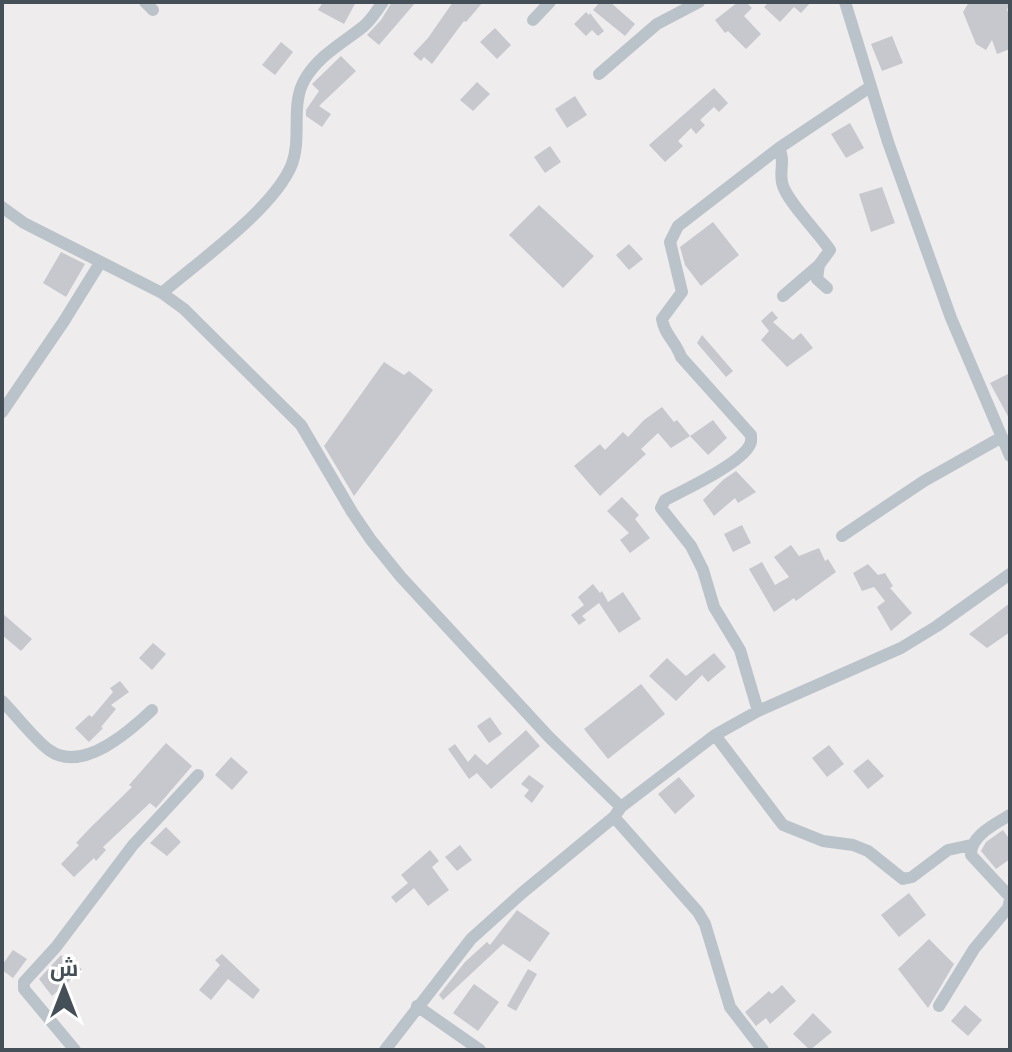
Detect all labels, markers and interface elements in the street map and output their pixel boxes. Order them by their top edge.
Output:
north arrow [24,948,104,1028]
text: ش [50,954,78,982]

